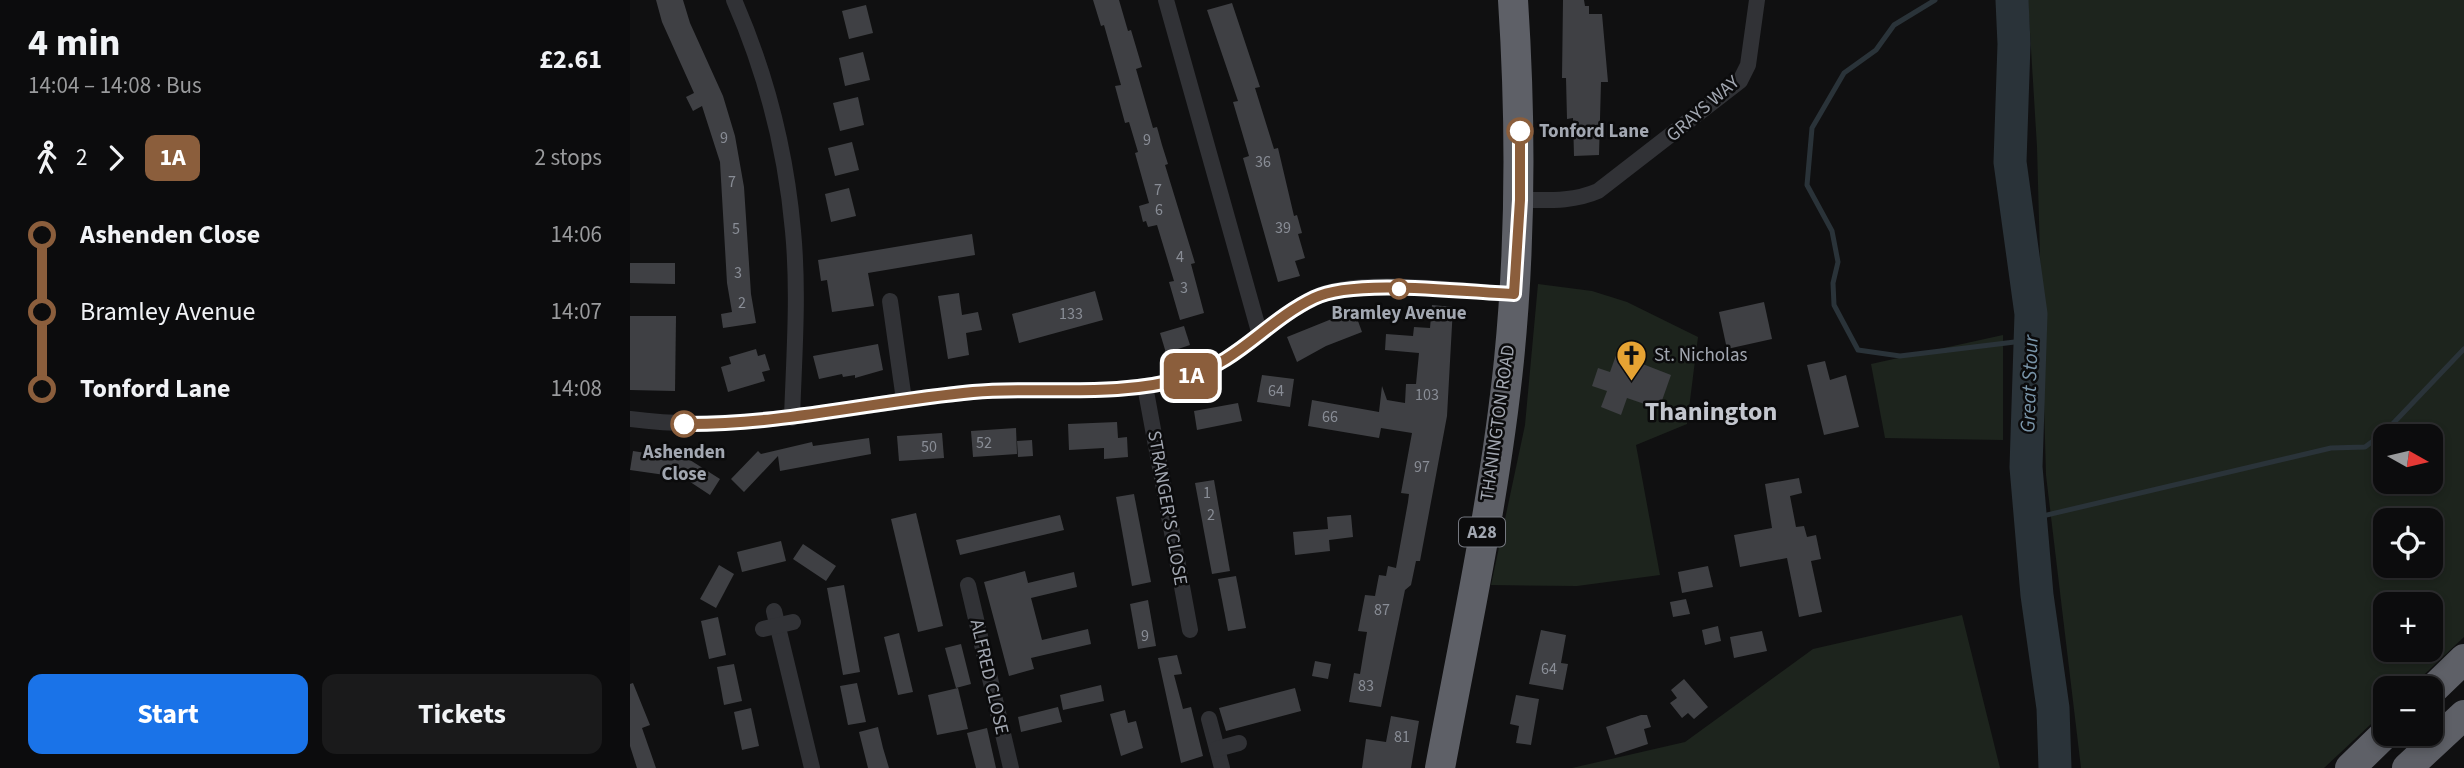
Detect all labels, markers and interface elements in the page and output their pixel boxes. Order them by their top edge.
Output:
text: 4 min [28,16,120,70]
text: £2.61 [539,41,602,78]
text: 14:04 – 14:08 · Bus [28,69,202,102]
street label: GRAYS WAY [1660,69,1746,148]
marker: Tonford Lane [1507,118,1533,144]
place label: Tonford Lane [1539,118,1649,145]
house number: 9 [720,127,728,149]
house number: 9 [1143,129,1151,151]
icon: walk [28,139,66,177]
icon: forward [97,139,135,177]
text: 1A [159,140,186,175]
text: 2 [76,141,87,174]
text: 2 stops [535,141,602,174]
house number: 36 [1255,151,1271,173]
house number: 7 [728,171,736,193]
house number: 7 [1154,179,1162,201]
house number: 6 [1155,199,1163,221]
text: Ashenden Close [80,216,260,253]
house number: 39 [1275,217,1291,239]
text: 14:06 [551,218,602,251]
house number: 5 [732,218,740,240]
house number: 4 [1176,246,1184,268]
house number: 3 [734,262,742,284]
house number: 3 [1180,277,1188,299]
marker: Bramley Avenue [1389,279,1409,299]
house number: 2 [738,292,746,314]
text: Bramley Avenue [80,293,256,330]
text: 14:07 [551,295,602,328]
place label: Bramley Avenue [1331,300,1467,327]
house number: 133 [1059,303,1083,325]
water label: Great Stour [2012,334,2046,433]
church icon: St. Nicholas [1614,338,1648,382]
place label: St. Nicholas [1654,342,1747,369]
street label: THANINGTON ROAD [1474,343,1522,503]
line badge: 1A [1160,353,1222,399]
text: 1A [1178,358,1204,393]
text: Tonford Lane [80,370,231,407]
text: 14:08 [551,372,602,405]
house number: 64 [1268,380,1284,402]
house number: 103 [1415,384,1439,406]
district label: Thanington [1645,393,1777,430]
house number: 66 [1322,406,1338,428]
marker: Ashenden Close [671,411,697,437]
north arrow [2373,424,2443,494]
map controls [2373,424,2443,746]
street label: STRANGER'S CLOSE [1140,428,1194,588]
house number: 52 [976,432,992,454]
house number: 50 [921,436,937,458]
place label: Ashenden Close [642,439,725,488]
house number: 97 [1414,456,1430,478]
house number: 1 [1203,482,1211,504]
house number: 2 [1207,504,1215,526]
button: locate [2373,508,2443,578]
road number: A28 [1459,518,1505,546]
button: + [2373,592,2443,662]
house number: 87 [1374,599,1390,621]
street label: ALFRED CLOSE [963,617,1015,737]
house number: 9 [1141,625,1149,647]
house number: 64 [1541,658,1557,680]
button: Start [28,674,308,754]
button: Tickets [322,674,602,754]
house number: 83 [1358,675,1374,697]
button: − [2373,676,2443,746]
house number: 81 [1394,726,1410,748]

